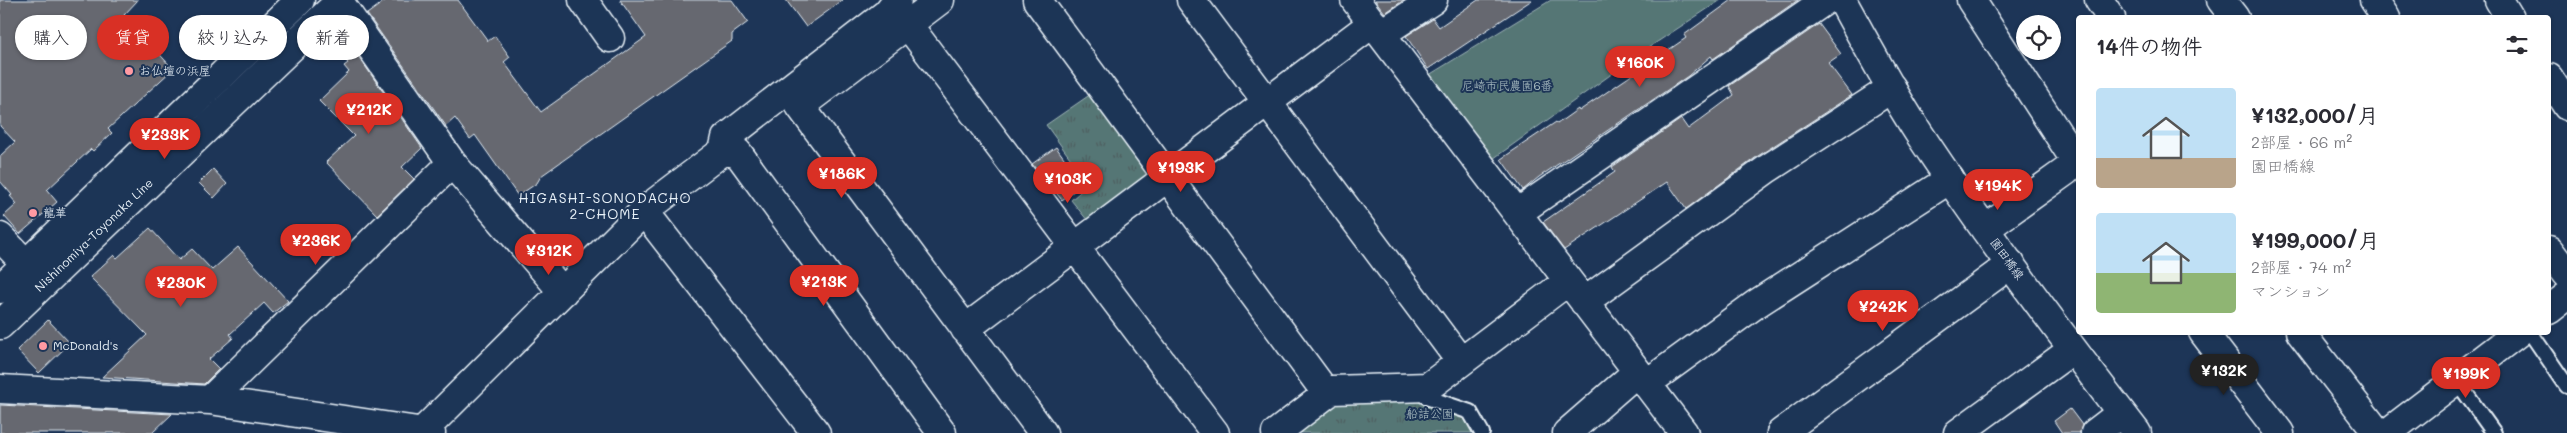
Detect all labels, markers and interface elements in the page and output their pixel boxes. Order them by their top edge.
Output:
chip: 購入 [15,15,87,60]
chip: 賃貸 [97,15,169,60]
chip: 絞り込み [179,15,287,60]
chip: 新着 [297,15,369,60]
map controls [2016,15,2061,60]
button: locate [2016,15,2061,60]
icon: filters [2503,31,2531,59]
text: 14件の物件 [2096,32,2203,59]
pin: ¥160K [1605,46,1675,88]
text: ¥160K [1616,51,1664,72]
place label: お仏壇の浜屋 [139,62,211,78]
marker: お仏壇の浜屋 [123,65,135,77]
park label: 尼崎市民農園6番 [1461,77,1553,93]
pin: ¥212K [334,92,404,135]
text: ¥212K [346,98,392,119]
text: ¥132,000/月 [2251,101,2379,128]
icon: home [2136,108,2196,168]
pin: ¥233K [130,118,200,160]
text: ¥233K [140,123,190,144]
text: 2部屋 · 66 m² [2251,131,2352,152]
pin: ¥193K [1146,150,1216,193]
text: 園田橋線 [2251,155,2315,176]
pin: ¥186K [807,156,877,199]
text: ¥193K [1157,156,1205,177]
text: ¥186K [818,162,866,183]
pin: ¥103K [1033,162,1103,204]
text: ¥103K [1044,167,1092,188]
pin: ¥194K [1963,168,2033,211]
street label: Nishinomiya-Toyonaka Line [31,174,156,295]
text: ¥194K [1974,174,2022,195]
district label: HIGASHI-SONODACHO 2-CHOME [518,188,692,223]
place label: 龍華 [43,204,67,220]
marker: 龍華 [27,207,39,219]
pin: ¥236K [281,224,351,266]
text: ¥199,000/月 [2251,226,2380,253]
text: ¥236K [291,229,341,250]
icon: home [2136,233,2196,293]
pin: ¥312K [514,234,584,276]
street label: 園田橋線 [1987,234,2028,283]
text: ¥312K [526,239,572,260]
text: 2部屋 · 74 m² [2251,256,2351,277]
pin: ¥213K [789,264,859,307]
pin: ¥230K [146,266,216,308]
text: ¥213K [801,270,847,291]
text: ¥230K [156,271,206,292]
text: マンション [2251,280,2330,301]
pin: ¥242K [1848,290,1918,332]
text: ¥242K [1858,295,1908,316]
place label: McDonald's [53,337,118,353]
marker: McDonald's [37,340,49,352]
pin: ¥132K [2189,354,2259,396]
pin: ¥199K [2431,356,2501,399]
text: ¥132K [2201,359,2247,380]
text: ¥199K [2442,362,2490,383]
park label: 船詰公園 [1406,405,1454,421]

